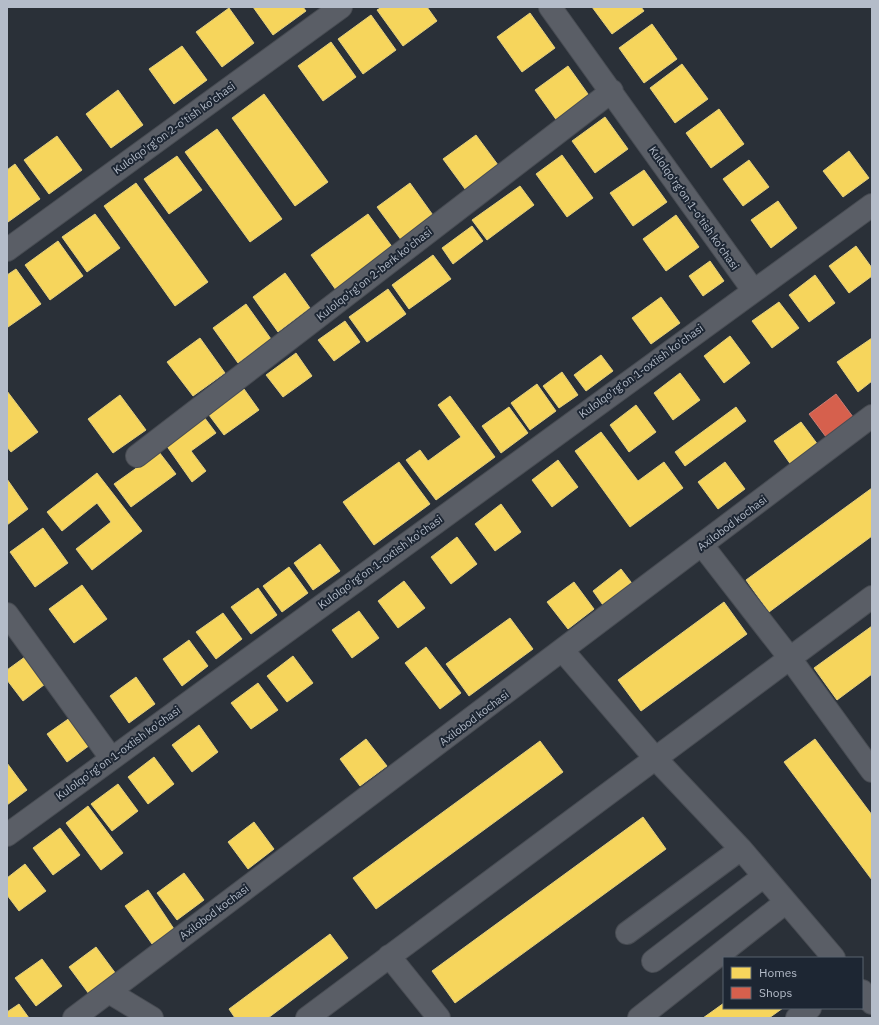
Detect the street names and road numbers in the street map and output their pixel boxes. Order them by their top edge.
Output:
street label: Kulolqo'rg'on 2-o'tish ko'chasi [110,79,238,177]
street label: Kulolqo'rg'on 1-o'tish ko'chasi [646,144,742,272]
street label: Kulolqo'rg'on 2-berk ko'chasi [313,224,435,324]
street label: Kulolqo'rg'on 1-oxtish ko'chasi [576,321,706,421]
street label: Axilobod kochasi [694,492,770,554]
street label: Kulolqo'rg'on 1-oxtish ko'chasi [315,512,445,612]
street label: Axilobod kochasi [436,687,512,749]
street label: Kulolqo'rg'on 1-oxtish ko'chasi [53,703,183,803]
street label: Axilobod kochasi [176,881,252,943]

